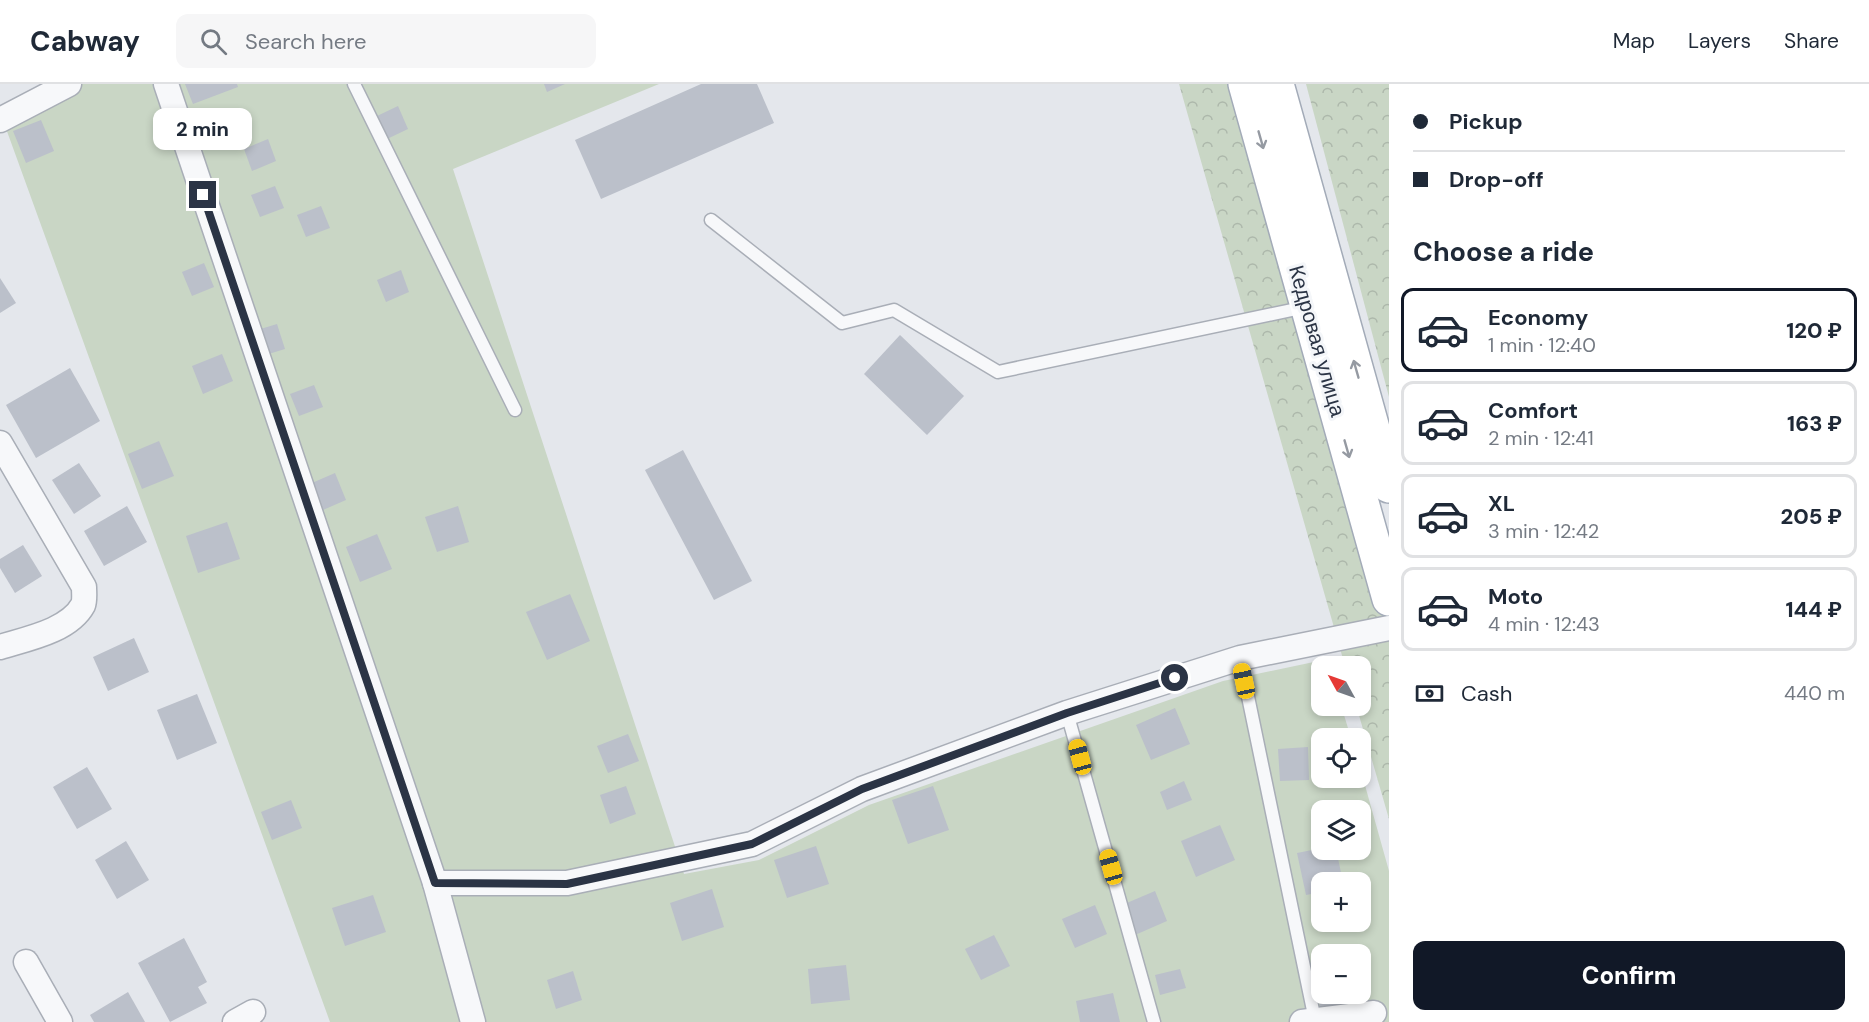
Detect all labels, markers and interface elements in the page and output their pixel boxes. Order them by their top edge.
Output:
search box [176,14,596,68]
text: Cabway [30,23,140,60]
icon: search [197,25,230,58]
text: Search here [245,27,366,56]
text: Map [1613,27,1655,55]
text: Layers [1688,27,1751,55]
text: Share [1784,27,1839,55]
text: Pickup [1449,107,1523,136]
callout: 2 min [154,108,252,150]
text: 2 min [176,116,229,142]
one-way arrow [1256,130,1267,149]
text: Drop-off [1449,165,1544,194]
route end [189,181,216,208]
text: Choose a ride [1413,234,1594,269]
street label: Кедровая улица [1282,262,1352,420]
icon: car [1416,303,1470,357]
text: Economy [1488,303,1588,332]
text: 120 ₽ [1786,316,1842,345]
text: 1 min · 12:40 [1488,332,1596,358]
one-way arrow [1350,360,1361,379]
icon: car [1416,396,1470,450]
text: Comfort [1488,396,1578,425]
text: 163 ₽ [1787,409,1842,438]
text: 2 min · 12:41 [1488,425,1594,451]
one-way arrow [1342,440,1353,459]
icon: car [1416,489,1470,543]
text: XL [1488,489,1515,518]
text: 205 ₽ [1781,502,1842,531]
text: 3 min · 12:42 [1488,518,1599,544]
icon: car [1416,582,1470,636]
text: Moto [1488,582,1543,611]
text: 144 ₽ [1786,595,1842,624]
text: 4 min · 12:43 [1488,611,1600,637]
north arrow [1311,656,1371,716]
map controls [1311,656,1371,1004]
car [1231,662,1257,700]
route start [1161,664,1188,691]
icon: cash [1413,677,1446,710]
text: Cash [1461,679,1512,708]
text: 440 m [1784,680,1845,706]
button: locate [1311,728,1371,788]
car [1067,737,1093,777]
button: layers [1311,800,1371,860]
car [1097,847,1125,887]
button: + [1311,872,1371,932]
button: Confirm [1413,941,1845,1010]
button: − [1311,944,1371,1004]

